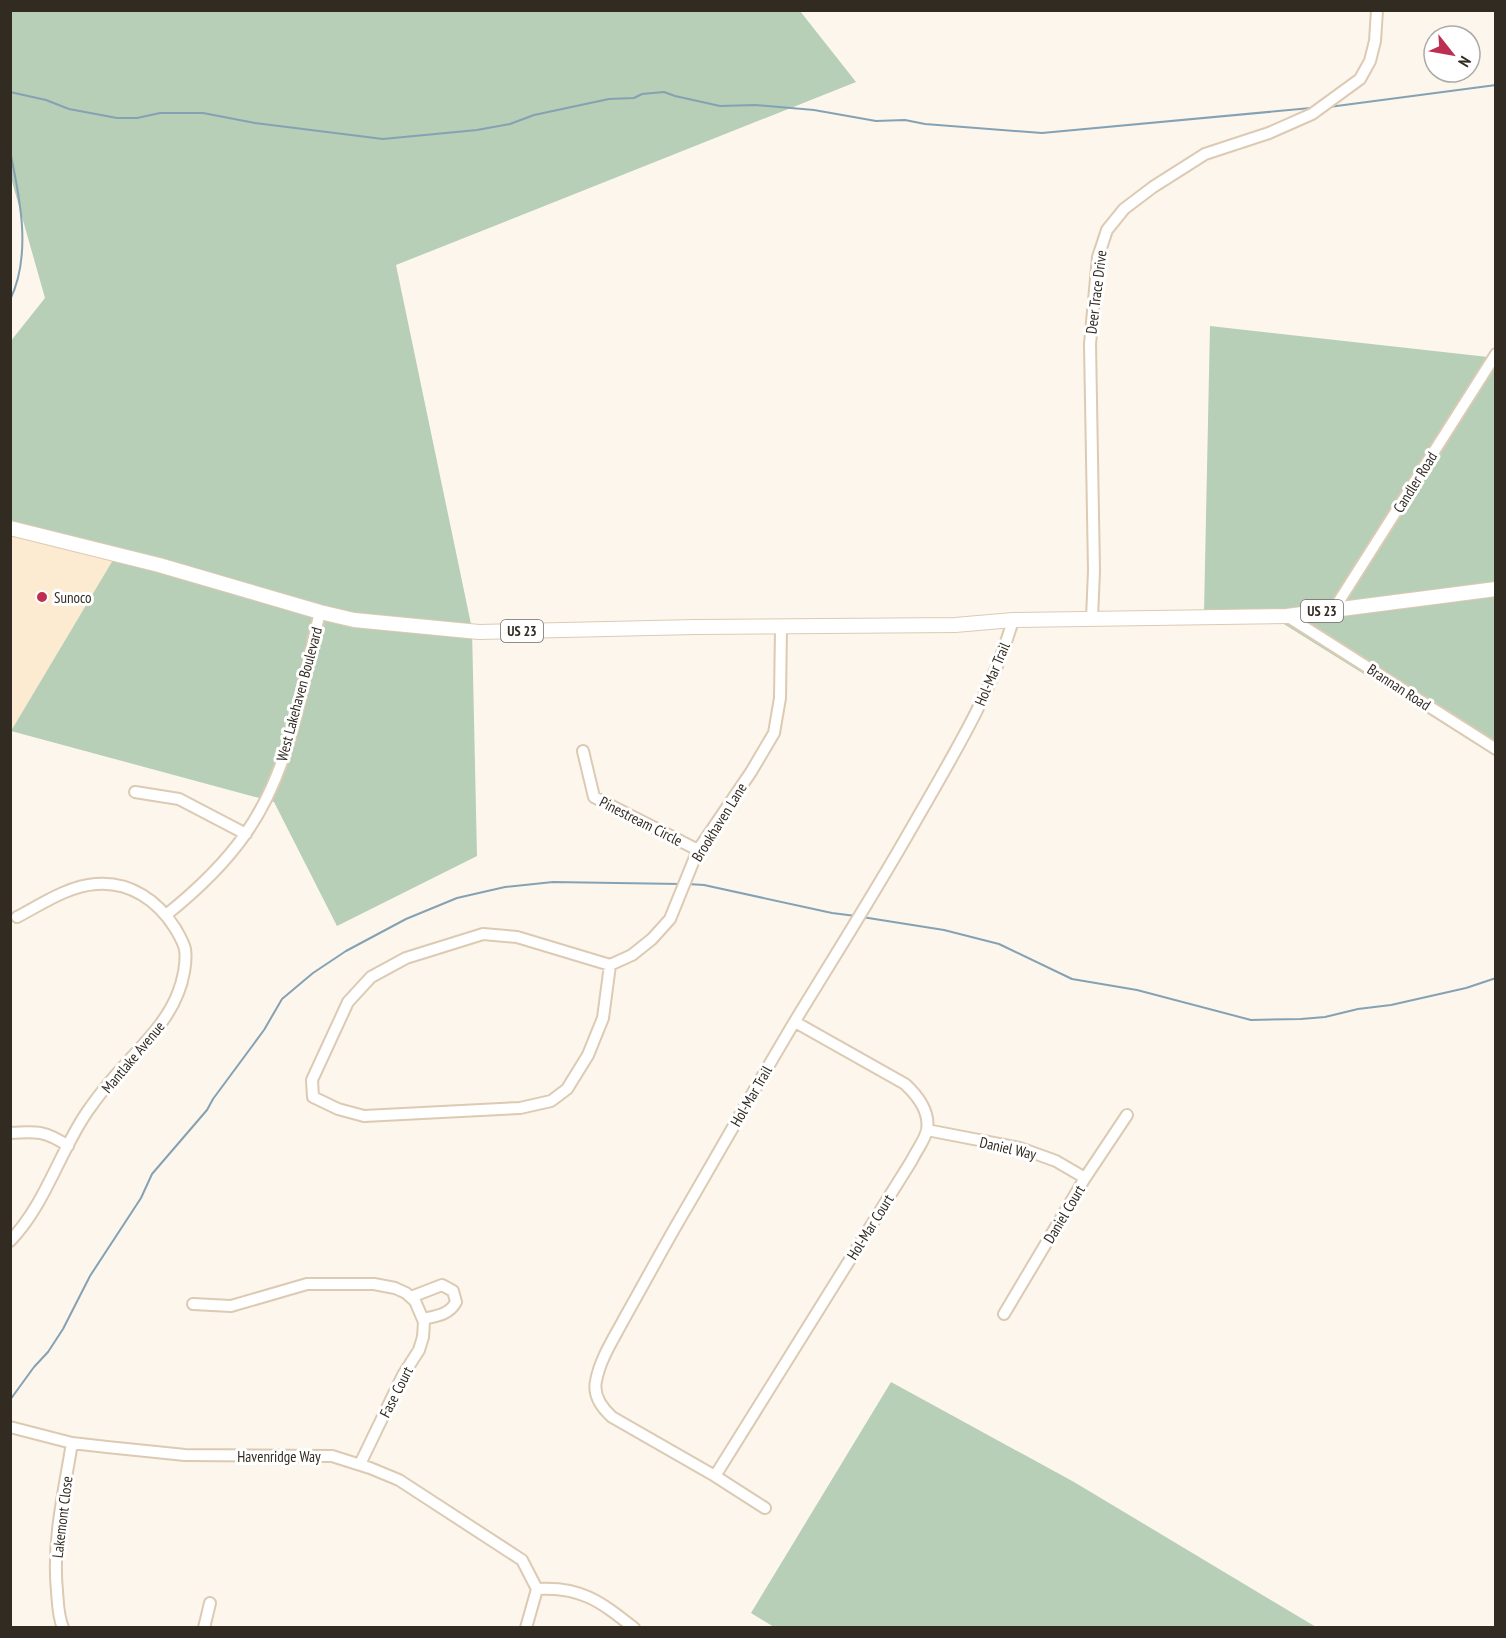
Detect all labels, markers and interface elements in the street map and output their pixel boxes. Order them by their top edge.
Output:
north arrow [1422,24,1482,84]
text: N [1454,53,1476,71]
street label: Deer Trace Drive [1081,249,1111,335]
street label: Candler Road [1389,448,1441,516]
place label: Sunoco [54,588,92,607]
marker: Sunoco [35,590,49,604]
road number: US 23 [1301,600,1343,622]
road number: US 23 [501,620,543,642]
street label: West Lakehaven Boulevard [272,625,326,763]
street label: Hol-Mar Trail [970,639,1014,709]
street label: Brannan Road [1364,660,1434,714]
street label: Brookhaven Lane [687,779,751,865]
street label: Pinestream Circle [596,792,686,850]
street label: Mantlake Avenue [97,1017,169,1097]
street label: Hol-Mar Trail [726,1062,776,1130]
street label: Daniel Way [978,1132,1039,1164]
street label: Daniel Court [1039,1181,1089,1247]
street label: Hol-Mar Court [843,1191,897,1263]
street label: Fase Court [375,1363,417,1421]
street label: Havenridge Way [237,1447,321,1466]
street label: Lakemont Close [48,1475,76,1559]

